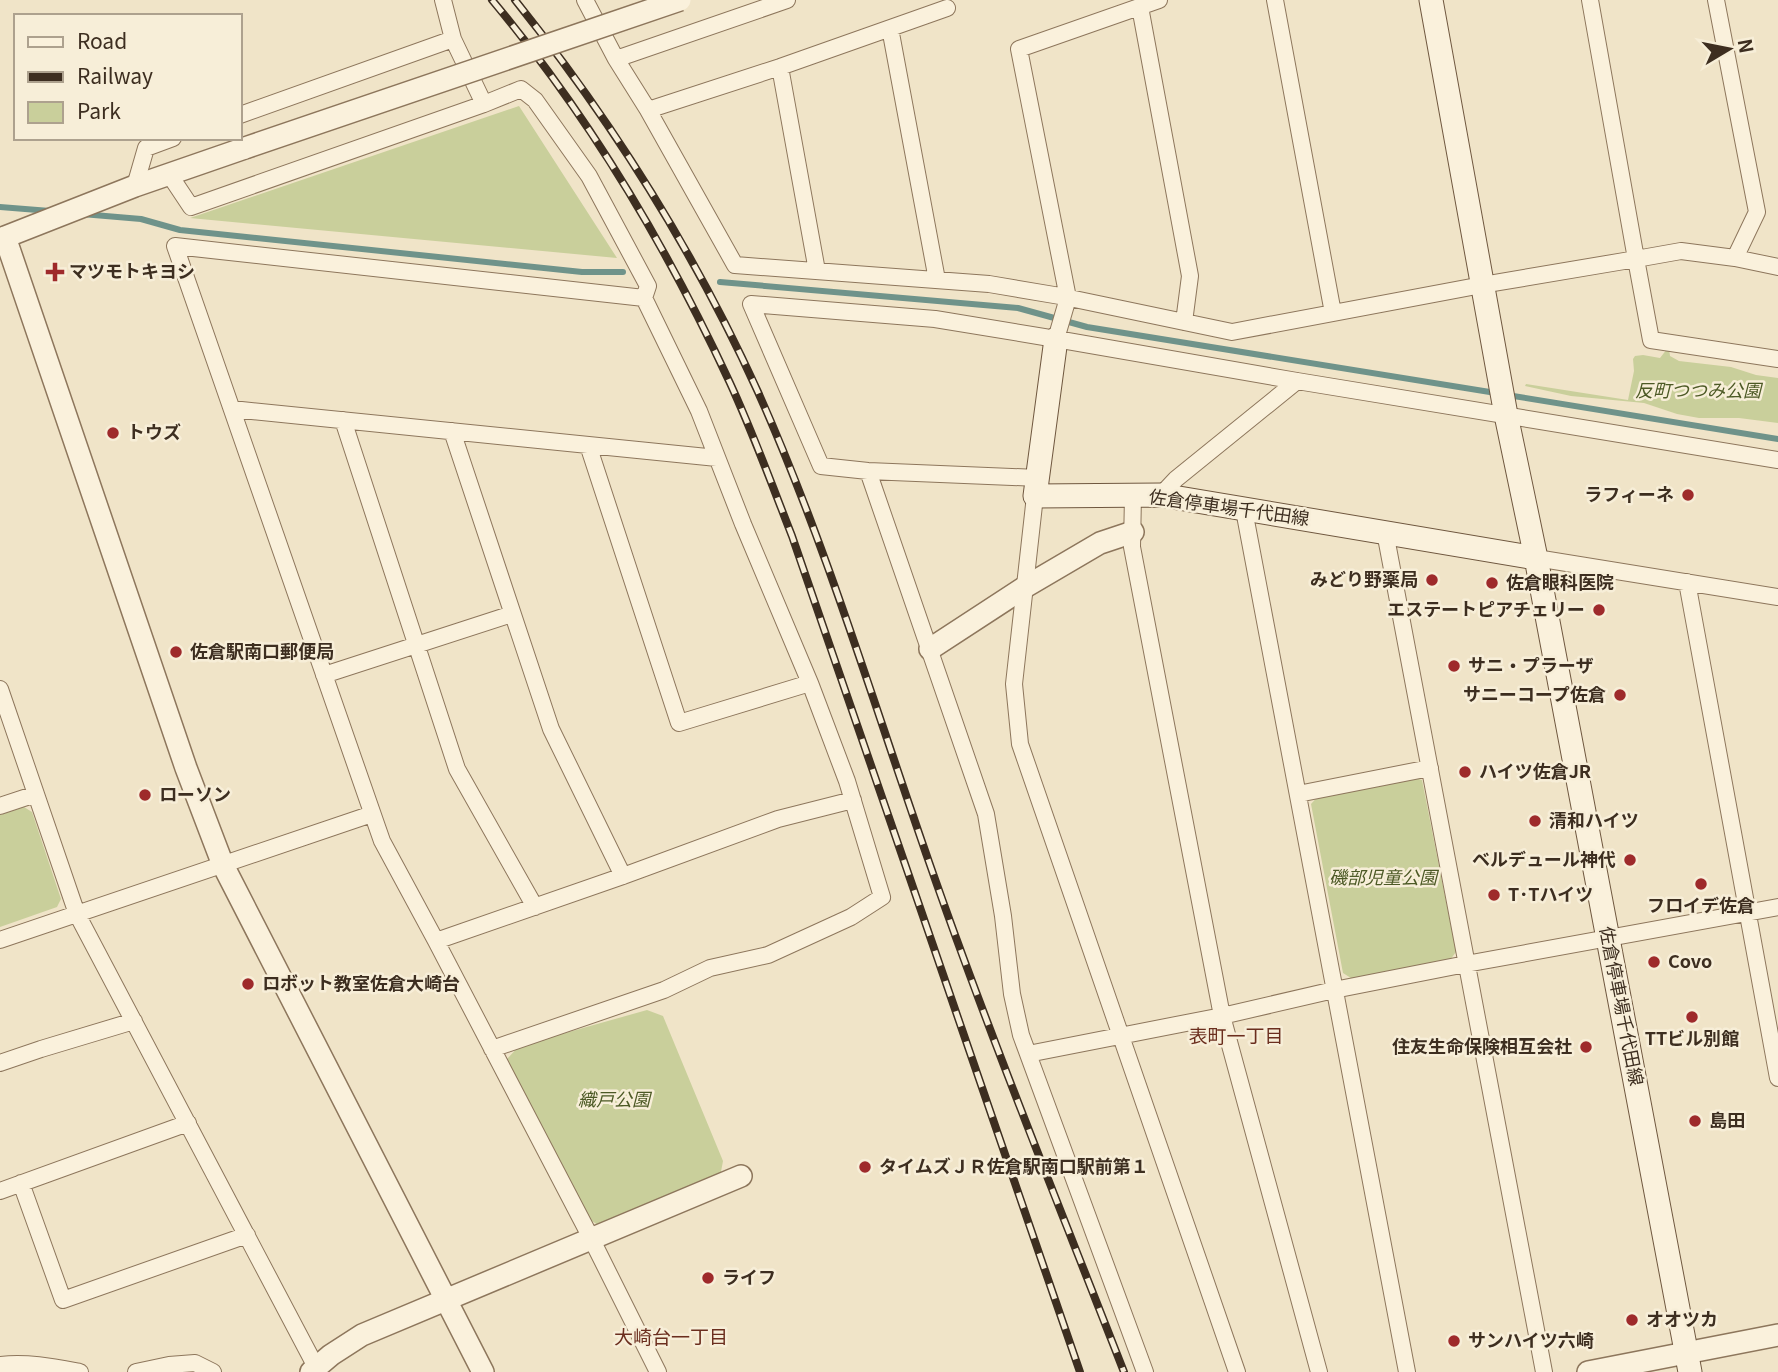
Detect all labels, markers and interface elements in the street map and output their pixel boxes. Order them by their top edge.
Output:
legend [14,14,242,140]
north arrow [1694,14,1764,84]
text: Road [77,25,127,55]
text: N [1733,36,1762,55]
text: Railway [77,60,153,90]
text: Park [77,95,121,125]
place label: マツモトキヨシ [69,257,195,283]
marker: マツモトキヨシ [47,264,63,280]
park label: 反町つつみ公園 [1635,376,1764,402]
place label: トウズ [127,418,181,444]
marker: トウズ [105,425,121,441]
place label: ラフィーネ [1584,480,1674,506]
street label: 佐倉停車場千代田線 [1147,482,1311,530]
marker: ラフィーネ [1680,487,1696,503]
place label: みどり野薬局 [1310,565,1418,591]
place label: 佐倉眼科医院 [1506,568,1614,594]
marker: みどり野薬局 [1424,572,1440,588]
marker: 佐倉眼科医院 [1484,575,1500,591]
place label: エステートピアチェリー [1387,595,1585,621]
marker: エステートピアチェリー [1591,602,1607,618]
place label: 佐倉駅南口郵便局 [190,637,334,663]
marker: 佐倉駅南口郵便局 [168,644,184,660]
place label: サニ・プラーザ [1468,651,1594,677]
marker: サニ・プラーザ [1446,658,1462,674]
place label: サニーコープ佐倉 [1463,680,1606,706]
marker: サニーコープ佐倉 [1612,687,1628,703]
place label: ハイツ佐倉JR [1479,757,1591,783]
marker: ハイツ佐倉JR [1457,764,1473,780]
place label: ローソン [159,780,231,806]
marker: ローソン [137,787,153,803]
place label: 清和ハイツ [1549,806,1639,832]
marker: 清和ハイツ [1527,813,1543,829]
place label: ベルデュール神代 [1472,845,1616,871]
marker: ベルデュール神代 [1622,852,1638,868]
park label: 磯部児童公園 [1329,863,1440,889]
marker: フロイデ佐倉 [1693,876,1709,892]
place label: T･Tハイツ [1508,880,1593,906]
marker: T･Tハイツ [1486,887,1502,903]
place label: フロイデ佐倉 [1647,891,1755,917]
street label: 佐倉停車場千代田線 [1595,924,1651,1088]
place label: Covo [1668,947,1712,973]
marker: Covo [1646,954,1662,970]
place label: ロボット教室佐倉大崎台 [262,969,460,995]
marker: ロボット教室佐倉大崎台 [240,976,256,992]
marker: TTビル別館 [1684,1009,1700,1025]
district label: 表町一丁目 [1188,1021,1284,1048]
place label: TTビル別館 [1645,1024,1739,1050]
place label: 住友生命保険相互会社 [1392,1032,1572,1058]
marker: 住友生命保険相互会社 [1578,1039,1594,1055]
park label: 織戸公園 [578,1085,653,1111]
place label: 島田 [1709,1106,1745,1132]
marker: 島田 [1687,1113,1703,1129]
place label: タイムズＪＲ佐倉駅南口駅前第１ [879,1152,1149,1178]
marker: タイムズＪＲ佐倉駅南口駅前第１ [857,1159,873,1175]
place label: ライフ [722,1263,776,1289]
marker: ライフ [700,1270,716,1286]
place label: オオツカ [1646,1305,1718,1331]
marker: オオツカ [1624,1312,1640,1328]
district label: 大崎台一丁目 [614,1322,728,1349]
place label: サンハイツ六崎 [1468,1326,1594,1352]
marker: サンハイツ六崎 [1446,1333,1462,1349]

